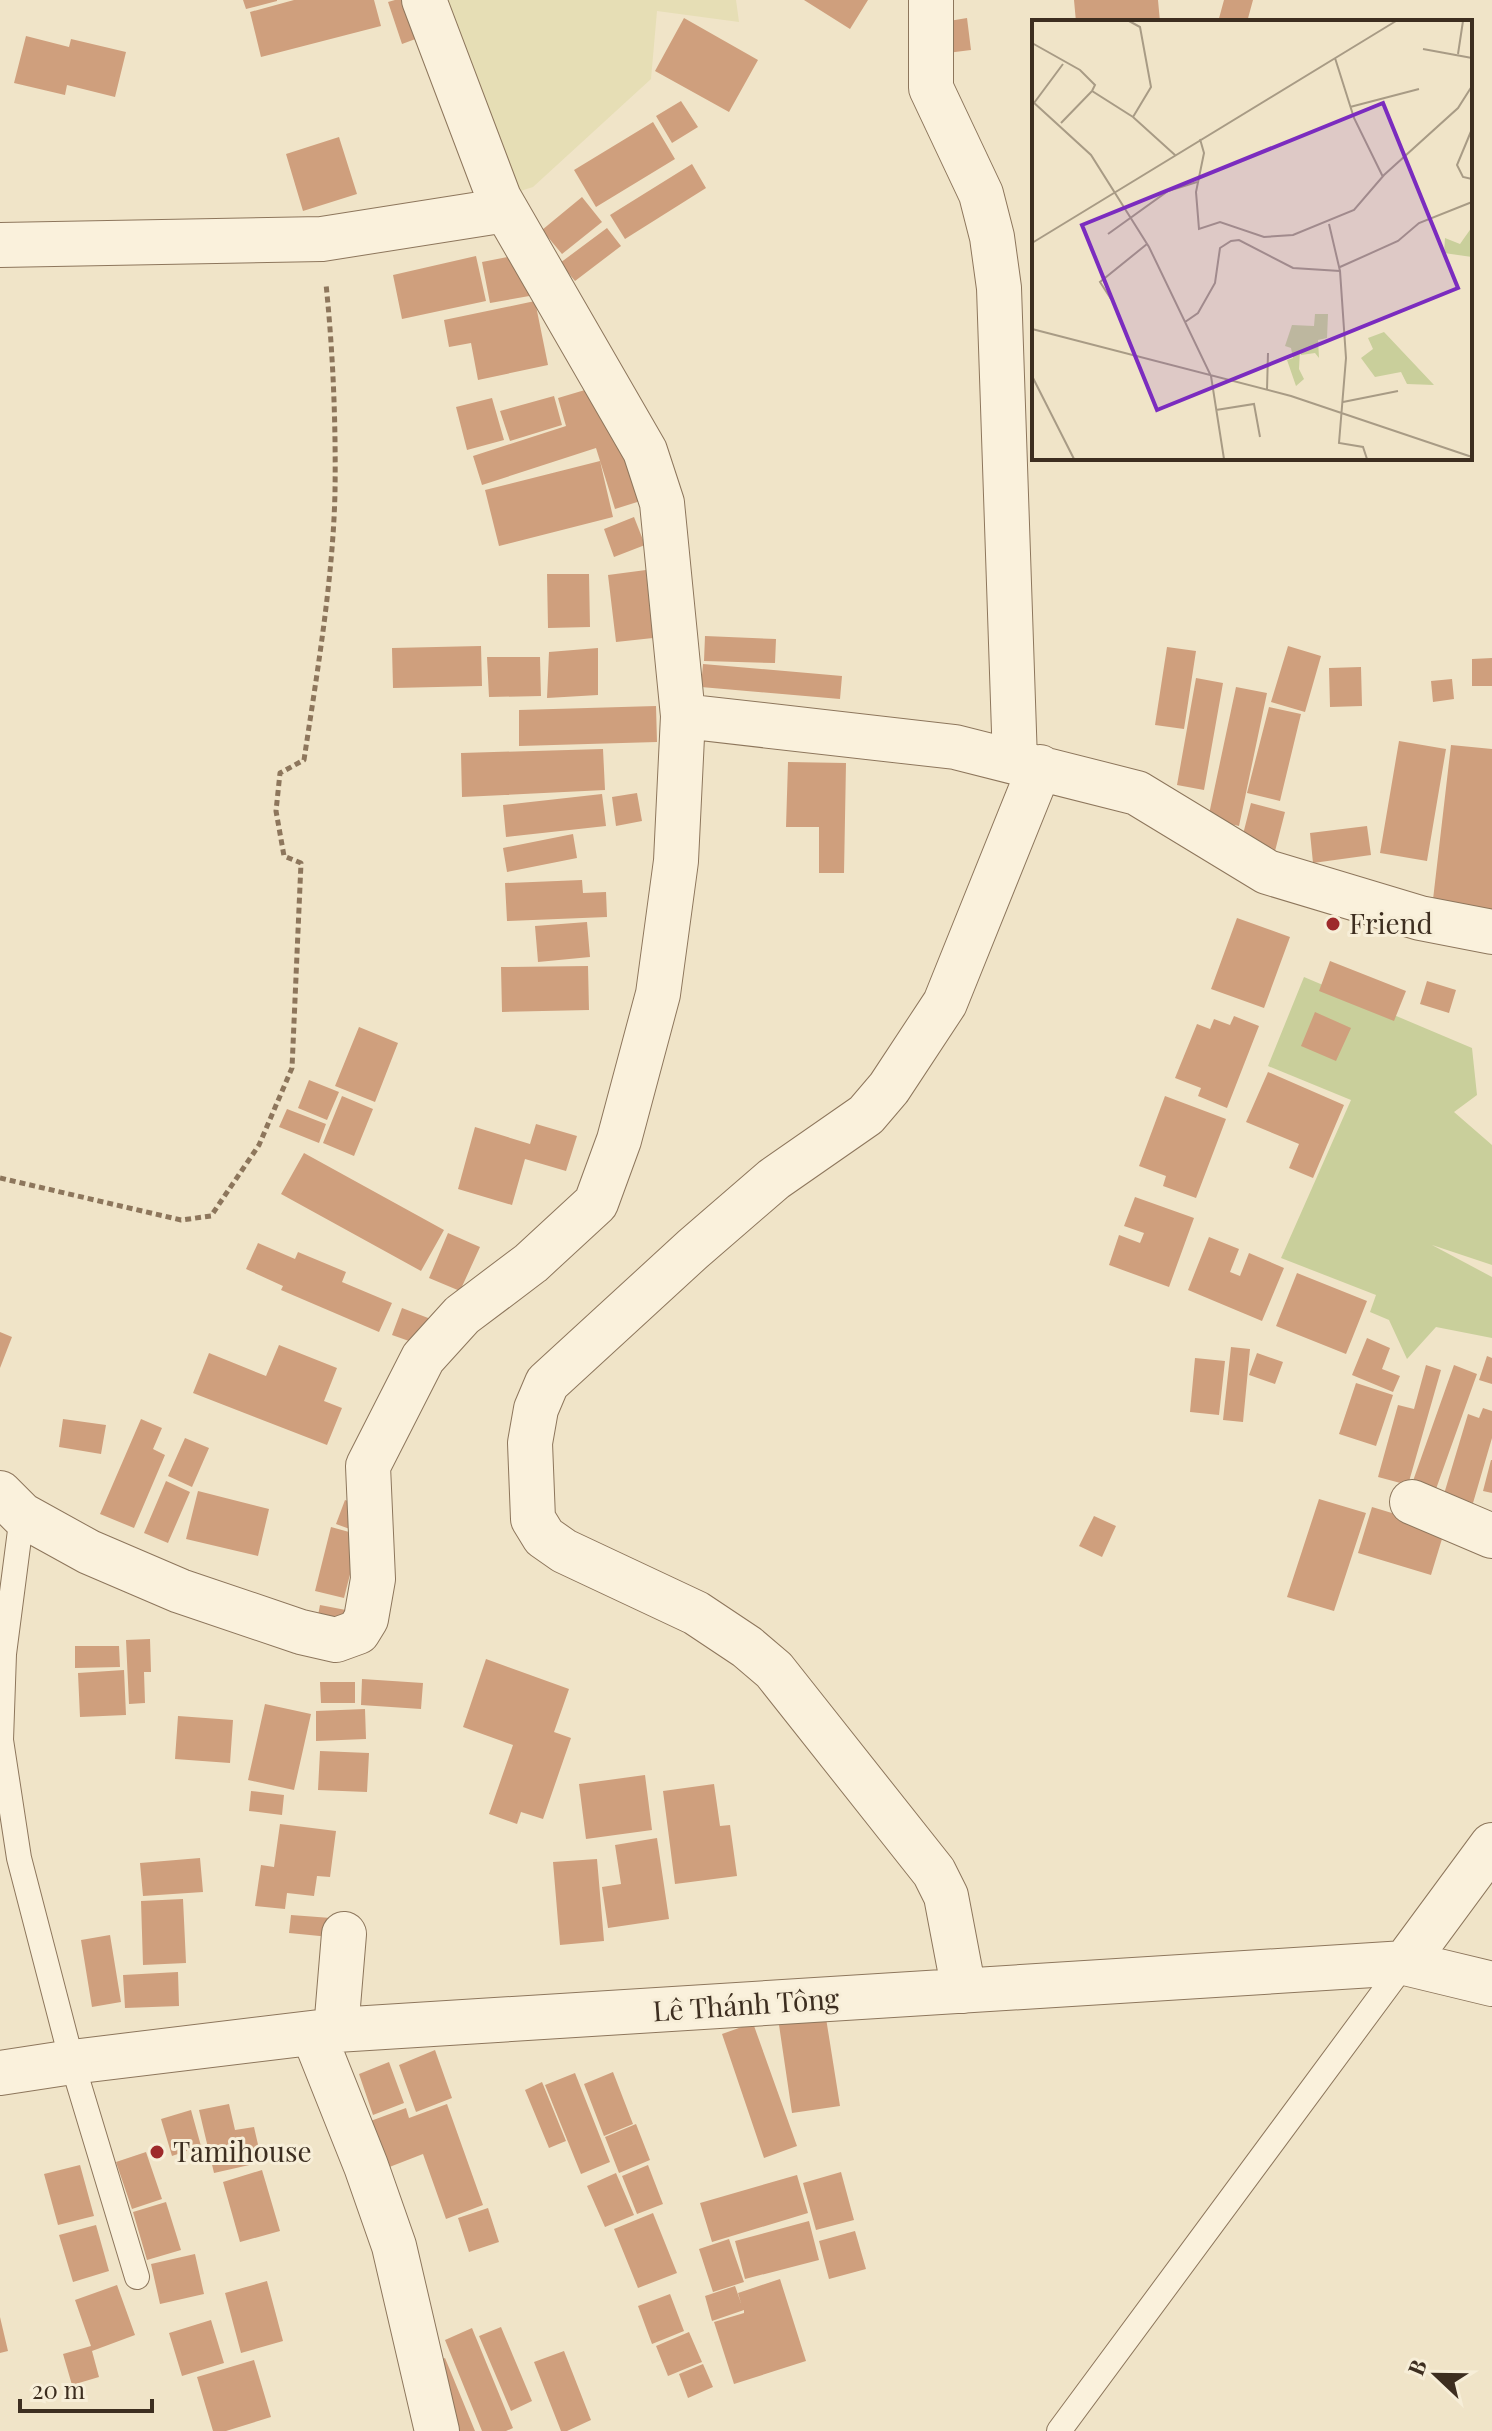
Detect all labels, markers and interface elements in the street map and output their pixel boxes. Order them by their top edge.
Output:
inset map [1032,20,1472,460]
place label: Friend [1349,904,1433,941]
marker: Friend [1324,915,1342,933]
street label: Lê Thánh Tông [651,1979,841,2028]
place label: Tamihouse [173,2132,312,2169]
marker: Tamihouse [148,2143,166,2161]
north arrow [1396,2335,1476,2415]
text: B [1400,2354,1433,2380]
scale bar [20,2363,152,2413]
text: 20 m [32,2373,85,2405]

